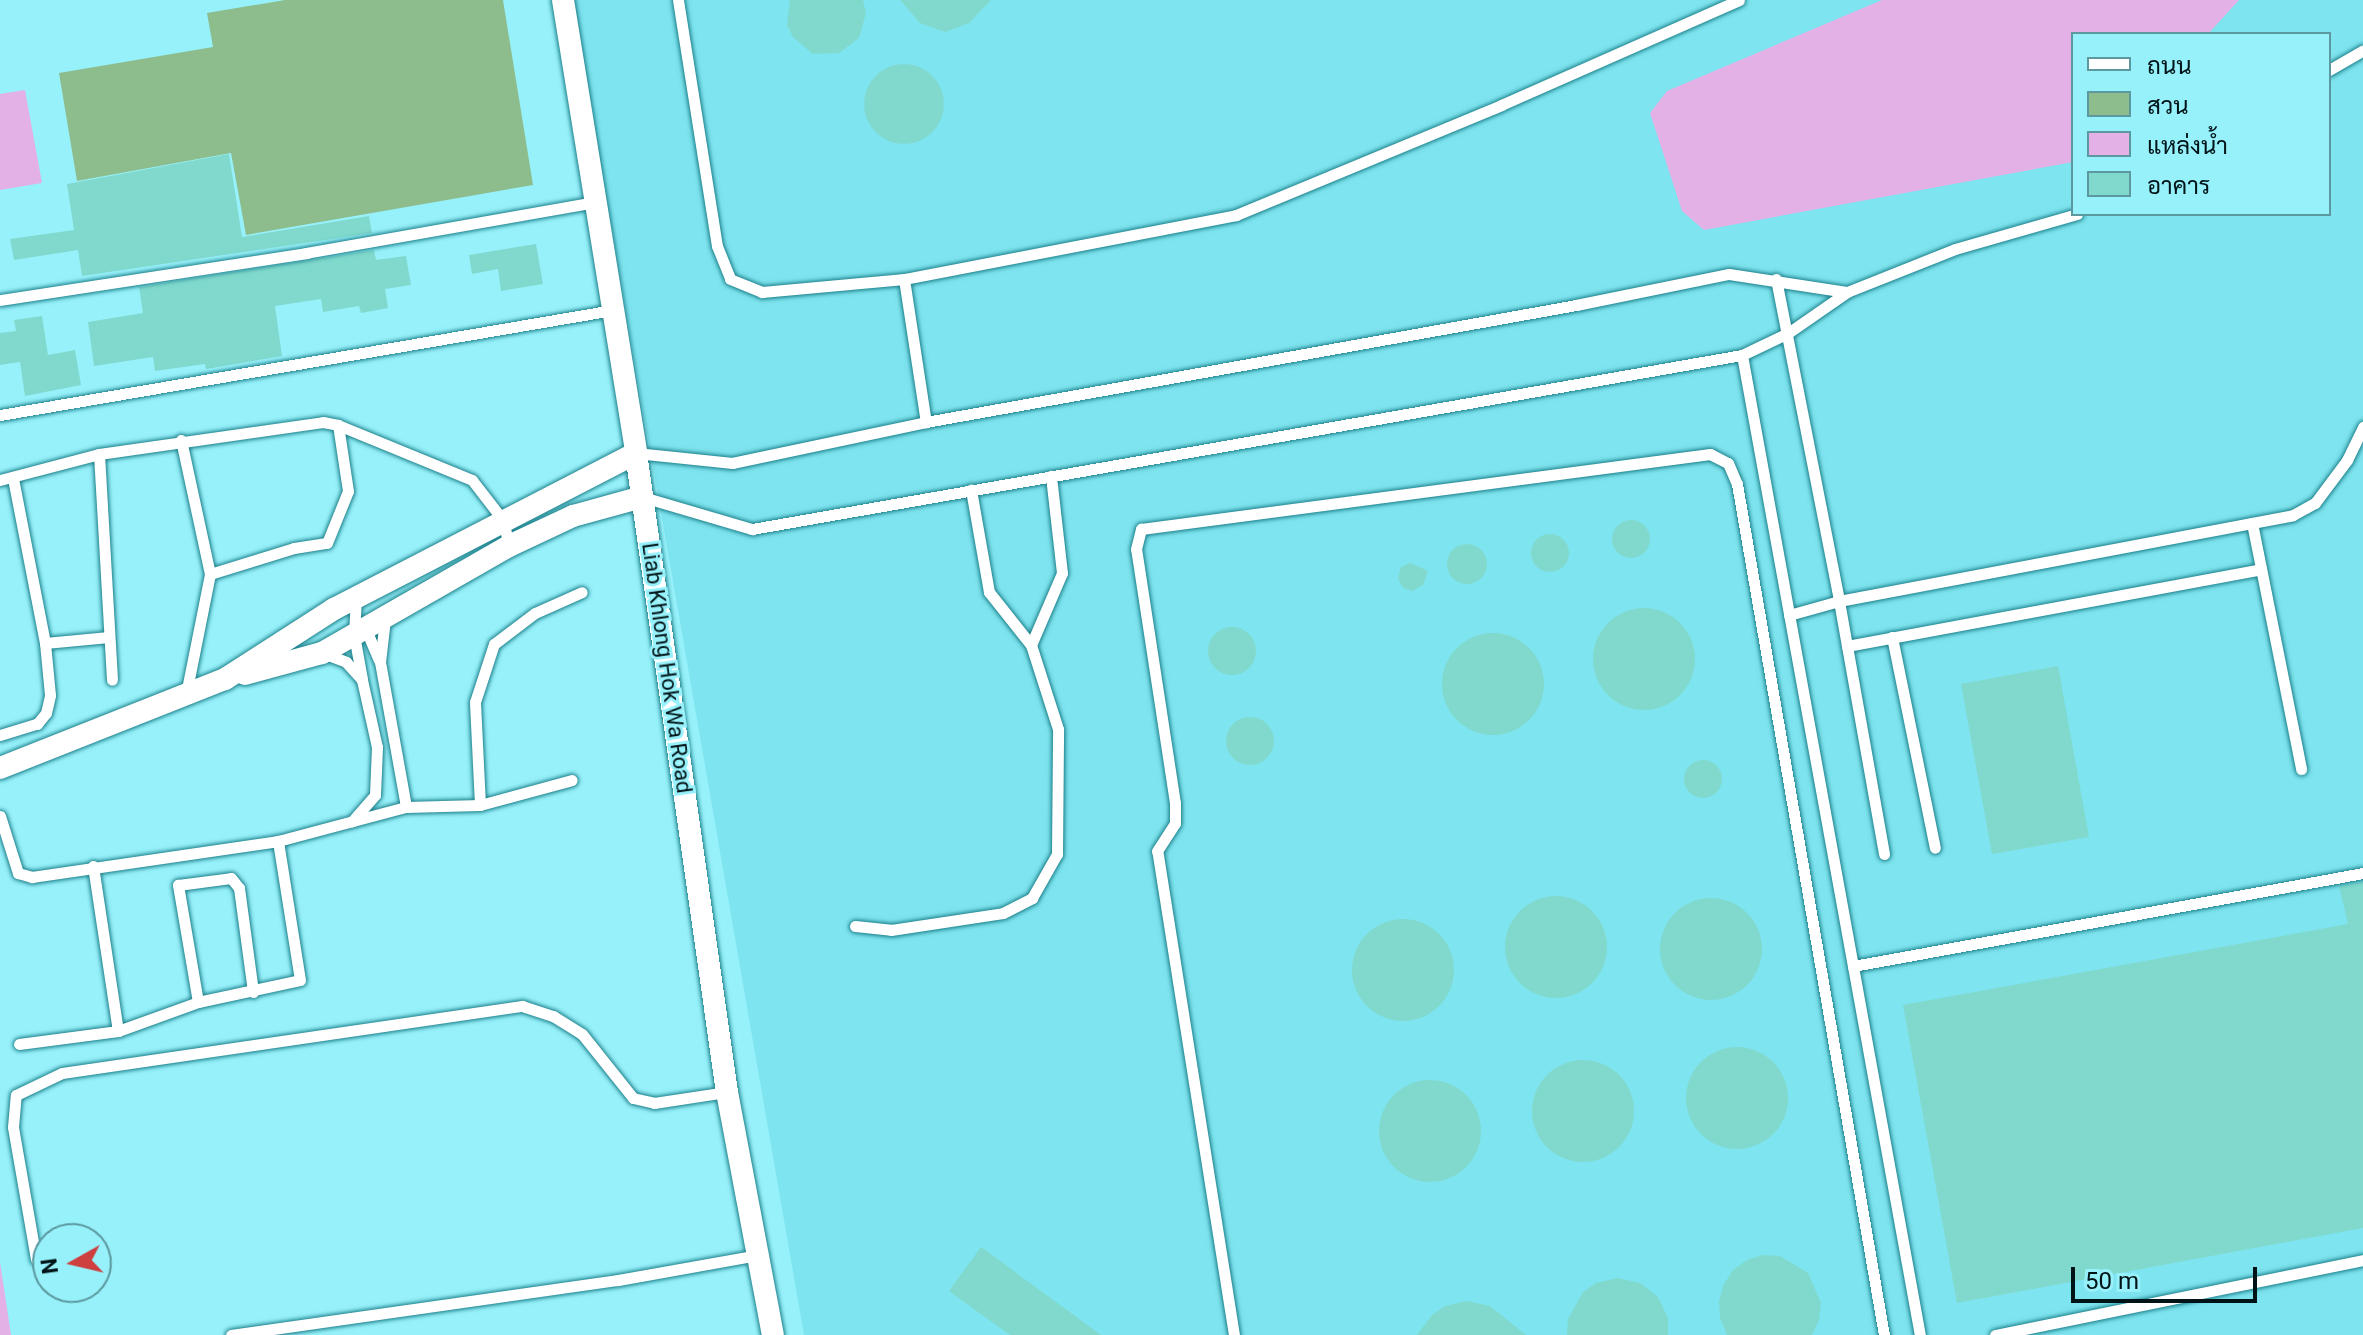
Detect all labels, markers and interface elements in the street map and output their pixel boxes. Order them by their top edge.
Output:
legend [2071,32,2331,216]
text: ถนน [2147,52,2192,80]
text: สวน [2147,92,2189,120]
text: แหล่งน้ำ [2147,132,2228,160]
text: อาคาร [2147,172,2210,200]
street label: Liab Khlong Hok Wa Road [636,541,698,795]
north arrow [32,1223,112,1303]
scale bar [2075,1251,2261,1301]
text: N [36,1257,63,1276]
text: 50 m [2085,1267,2139,1295]

